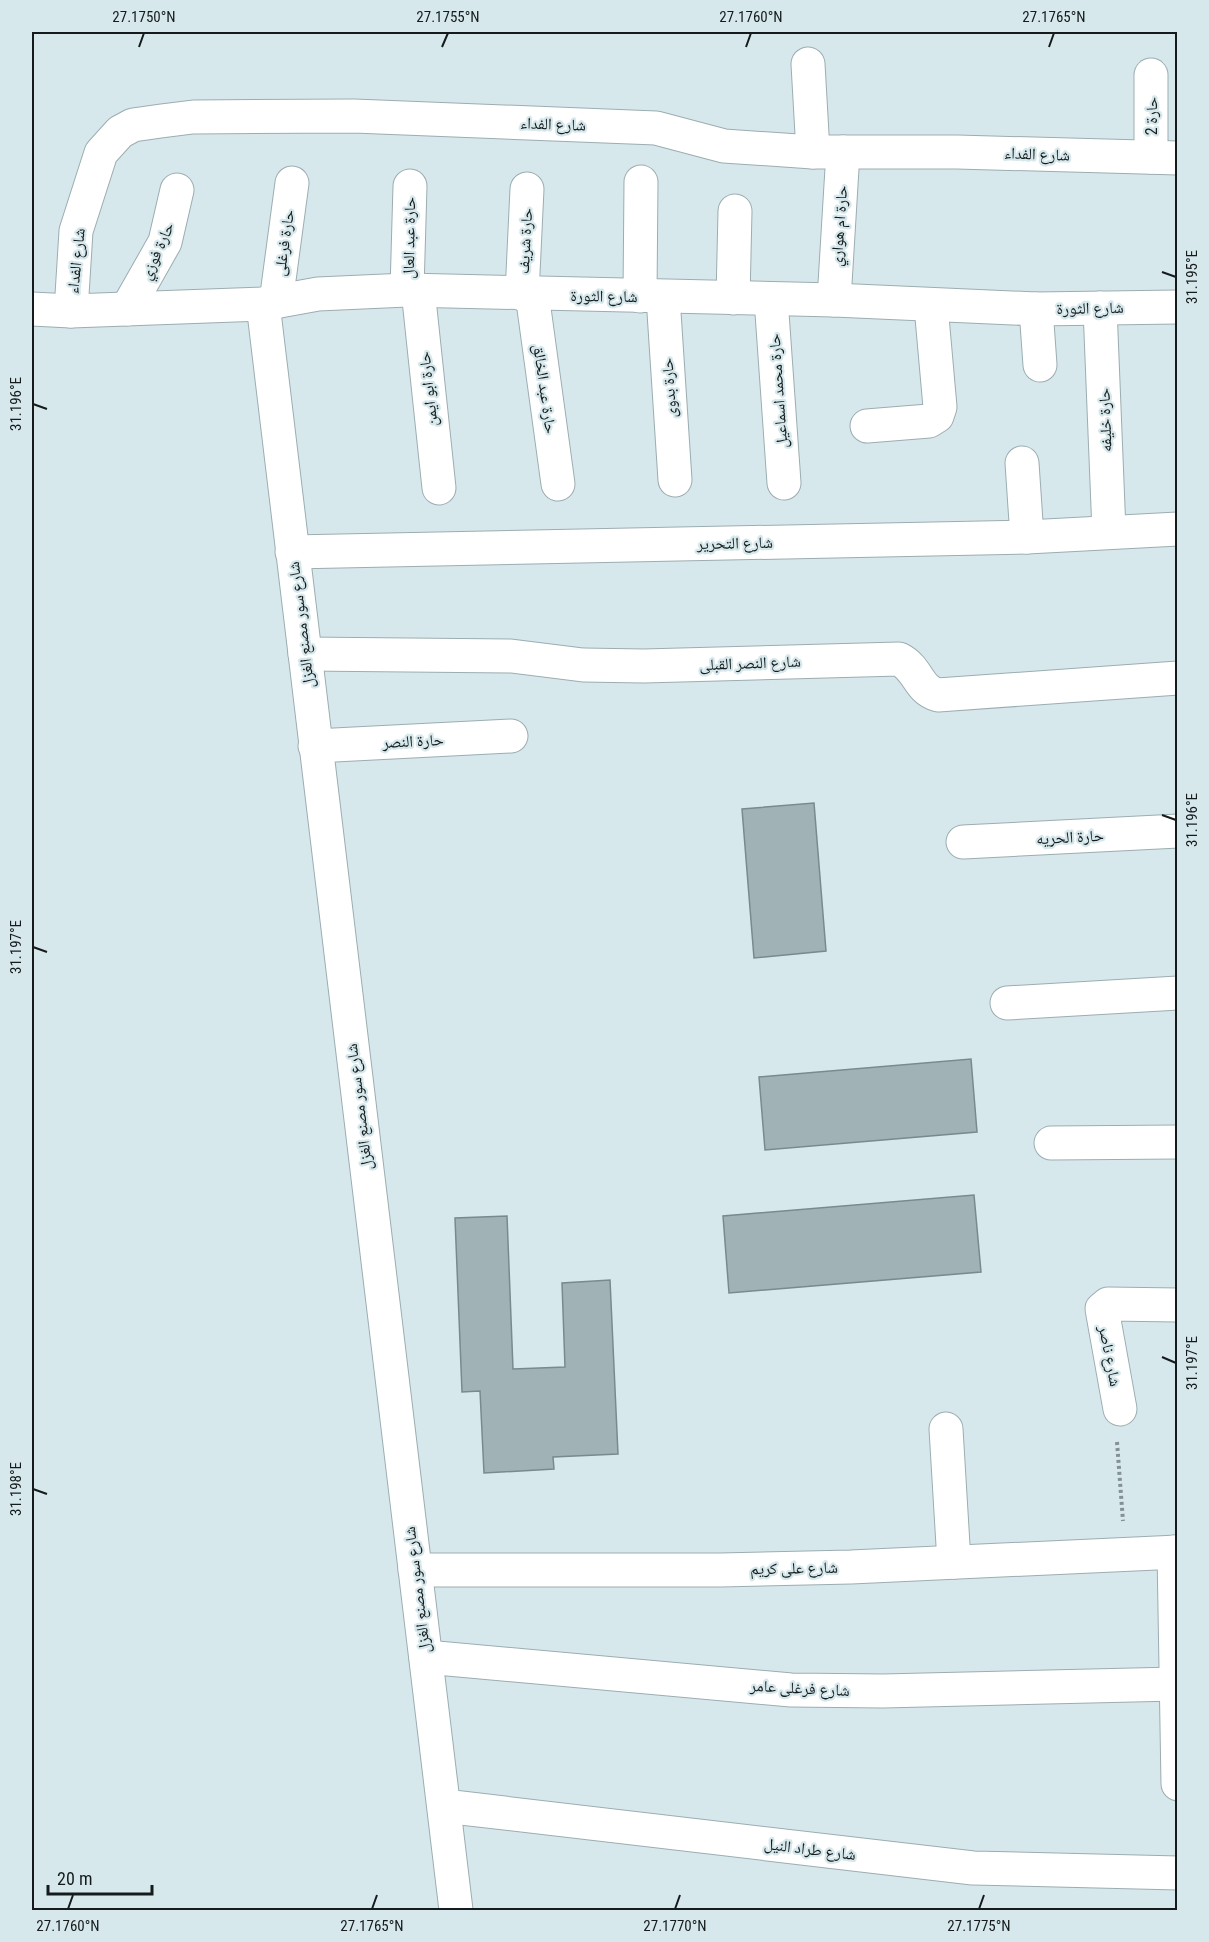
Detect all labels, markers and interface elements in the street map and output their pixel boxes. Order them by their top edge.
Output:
text: 27.1750°N [112,8,176,26]
text: 27.1755°N [416,8,480,26]
text: 27.1760°N [719,8,783,26]
text: 27.1765°N [1022,8,1086,26]
street label: حارة 2 [1142,97,1161,135]
street label: شارع الفداء [520,113,586,136]
street label: شارع الفداء [1004,143,1070,166]
street label: حارة ام هواري [827,185,854,267]
street label: حارة عبد العال [399,197,420,279]
street label: حارة شريف [514,207,536,275]
street label: حارة فرغلى [270,209,299,278]
street label: حارة فوزي [136,219,181,284]
street label: شارع الفداء [63,227,90,295]
text: 31.195°E [1183,250,1201,304]
street label: شارع الثورة [570,286,638,307]
street label: شارع الثورة [1056,298,1124,319]
street label: حارة محمد اسماعيل [765,333,792,449]
street label: حارة عبد الخالق [528,343,561,435]
street label: حارة ابو ايمن [415,350,442,427]
street label: حارة بدوى [657,357,682,419]
text: 31.196°E [7,377,25,431]
street label: حارة خليفه [1094,388,1116,452]
street label: شارع التحرير [696,533,773,554]
street label: شارع سور مصنع الغزل [284,560,319,689]
street label: شارع النصر القبلى [699,652,801,675]
street label: حارة النصر [381,730,444,752]
text: 31.196°E [1183,793,1201,847]
street label: حارة الحريه [1036,826,1104,848]
text: 31.197°E [7,920,25,974]
street label: شارع سور مصنع الغزل [342,1042,377,1171]
street label: شارع ناصر [1094,1323,1125,1388]
text: 31.197°E [1183,1336,1201,1390]
text: 31.198°E [7,1462,25,1516]
street label: شارع سور مصنع الغزل [400,1525,435,1654]
street label: شارع على كريم [750,1558,838,1579]
street label: شارع فرغلى عامر [749,1676,850,1701]
street label: شارع طراد النيل [763,1834,857,1865]
scale bar [48,1858,152,1896]
text: 20 m [57,1868,92,1889]
text: 27.1760°N [36,1917,100,1935]
text: 27.1765°N [340,1917,404,1935]
text: 27.1770°N [643,1917,707,1935]
text: 27.1775°N [947,1917,1011,1935]

